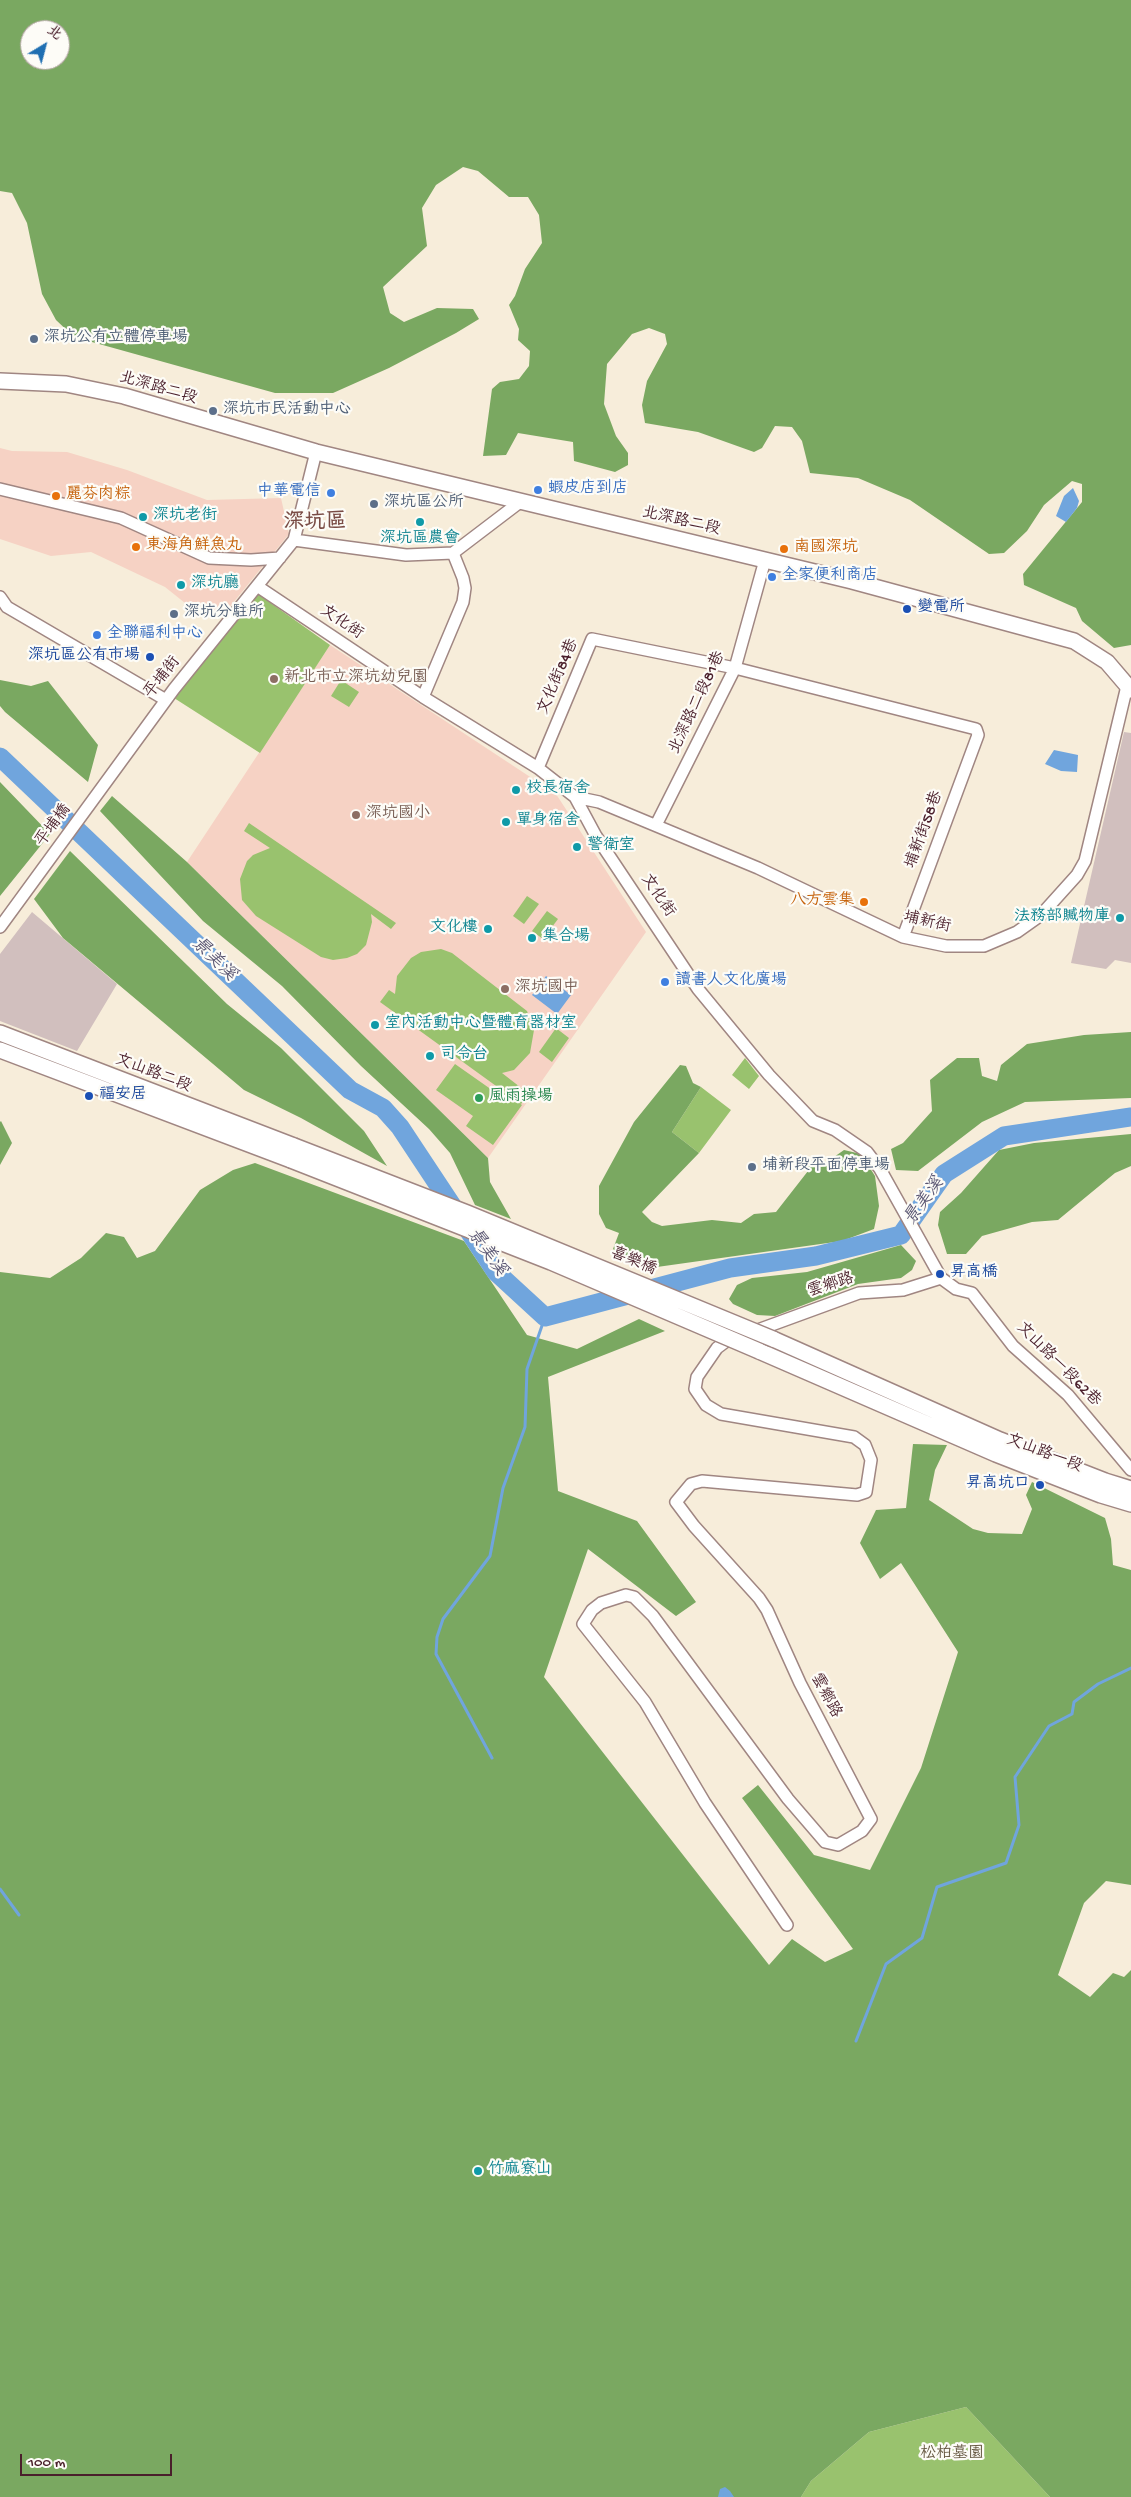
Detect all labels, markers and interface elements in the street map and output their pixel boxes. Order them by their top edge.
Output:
north arrow [20,20,70,70]
text: 北 [43,22,64,44]
place label: 深坑公有立體停車場 [44,329,188,349]
marker: 深坑公有立體停車場 [28,333,40,345]
street label: 北深路二段 [117,369,199,409]
place label: 深坑市民活動中心 [223,401,351,421]
marker: 深坑市民活動中心 [207,405,219,417]
place label: 蝦皮店到店 [548,480,628,500]
place label: 中華電信 [257,483,321,503]
marker: 蝦皮店到店 [532,484,544,496]
place label: 麗芬肉粽 [66,486,130,506]
marker: 中華電信 [325,487,337,499]
marker: 麗芬肉粽 [50,490,62,502]
place label: 深坑區公所 [384,494,464,514]
marker: 深坑區公所 [368,498,380,510]
street label: 北深路二段 [640,504,722,540]
place label: 深坑老街 [153,507,217,527]
marker: 深坑老街 [137,511,149,523]
district label: 深坑區 [284,511,346,537]
marker: 深坑區農會 [414,516,426,528]
place label: 深坑區農會 [380,530,460,550]
place label: 東海角鮮魚丸 [146,537,242,557]
place label: 南國深坑 [794,539,858,559]
marker: 東海角鮮魚丸 [130,541,142,553]
marker: 南國深坑 [778,543,790,555]
place label: 全家便利商店 [782,567,878,587]
marker: 全家便利商店 [766,571,778,583]
place label: 深坑廳 [191,575,239,595]
marker: 深坑廳 [175,579,187,591]
place label: 變電所 [917,599,965,619]
street label: 文化街 [316,602,366,644]
marker: 變電所 [901,603,913,615]
place label: 深坑分駐所 [184,604,264,624]
marker: 深坑分駐所 [168,608,180,620]
place label: 全聯福利中心 [107,625,203,645]
marker: 全聯福利中心 [91,629,103,641]
street label: 文化街84巷 [534,636,584,718]
place label: 深坑區公有市場 [28,647,140,667]
street label: 北深路二段81巷 [666,649,730,757]
marker: 深坑區公有市場 [144,651,156,663]
street label: 平埔街 [141,653,185,703]
place label: 新北市立深坑幼兒園 [284,669,428,689]
marker: 新北市立深坑幼兒園 [268,673,280,685]
place label: 校長宿舍 [526,780,590,800]
marker: 校長宿舍 [510,784,522,796]
street label: 埔新街58巷 [902,789,948,871]
street label: 平埔橋 [32,801,76,851]
place label: 深坑國小 [366,805,430,825]
marker: 深坑國小 [350,809,362,821]
place label: 單身宿舍 [516,812,580,832]
marker: 單身宿舍 [500,816,512,828]
place label: 警衛室 [587,837,635,857]
marker: 警衛室 [571,841,583,853]
street label: 文化街 [636,871,678,921]
place label: 八方雲集 [790,892,854,912]
marker: 八方雲集 [858,896,870,908]
street label: 埔新街 [901,908,953,938]
place label: 法務部贓物庫 [1014,908,1110,928]
marker: 法務部贓物庫 [1114,912,1126,924]
place label: 文化樓 [430,919,478,939]
marker: 文化樓 [482,923,494,935]
place label: 集合場 [542,928,590,948]
marker: 集合場 [526,932,538,944]
water label: 景美溪 [186,933,240,987]
place label: 讀書人文化廣場 [675,972,787,992]
marker: 讀書人文化廣場 [659,976,671,988]
place label: 深坑國中 [515,979,579,999]
marker: 深坑國中 [499,983,511,995]
place label: 室內活動中心暨體育器材室 [385,1015,577,1035]
marker: 室內活動中心暨體育器材室 [369,1019,381,1031]
place label: 司令台 [440,1046,488,1066]
marker: 司令台 [424,1050,436,1062]
street label: 文山路二段 [112,1051,194,1097]
place label: 福安居 [99,1086,147,1106]
place label: 風雨操場 [489,1088,553,1108]
marker: 福安居 [83,1090,95,1102]
marker: 風雨操場 [473,1092,485,1104]
place label: 埔新段平面停車場 [762,1157,890,1177]
marker: 埔新段平面停車場 [746,1161,758,1173]
water label: 景美溪 [900,1174,950,1230]
water label: 景美溪 [461,1225,511,1281]
street label: 喜樂橋 [607,1244,659,1280]
place label: 昇高橋 [950,1264,998,1284]
marker: 昇高橋 [934,1268,946,1280]
street label: 雲鄉路 [805,1269,857,1303]
street label: 文山路一段62巷 [1012,1319,1104,1411]
street label: 文山路一段 [1003,1431,1085,1477]
place label: 昇高坑口 [966,1475,1030,1495]
marker: 昇高坑口 [1034,1479,1046,1491]
street label: 雲鄉路 [805,1670,845,1722]
place label: 竹麻寮山 [488,2161,552,2181]
marker: 竹麻寮山 [472,2165,484,2177]
scale bar [22,2444,175,2476]
park label: 松柏墓園 [920,2445,984,2465]
text: 100 m [28,2454,65,2472]

